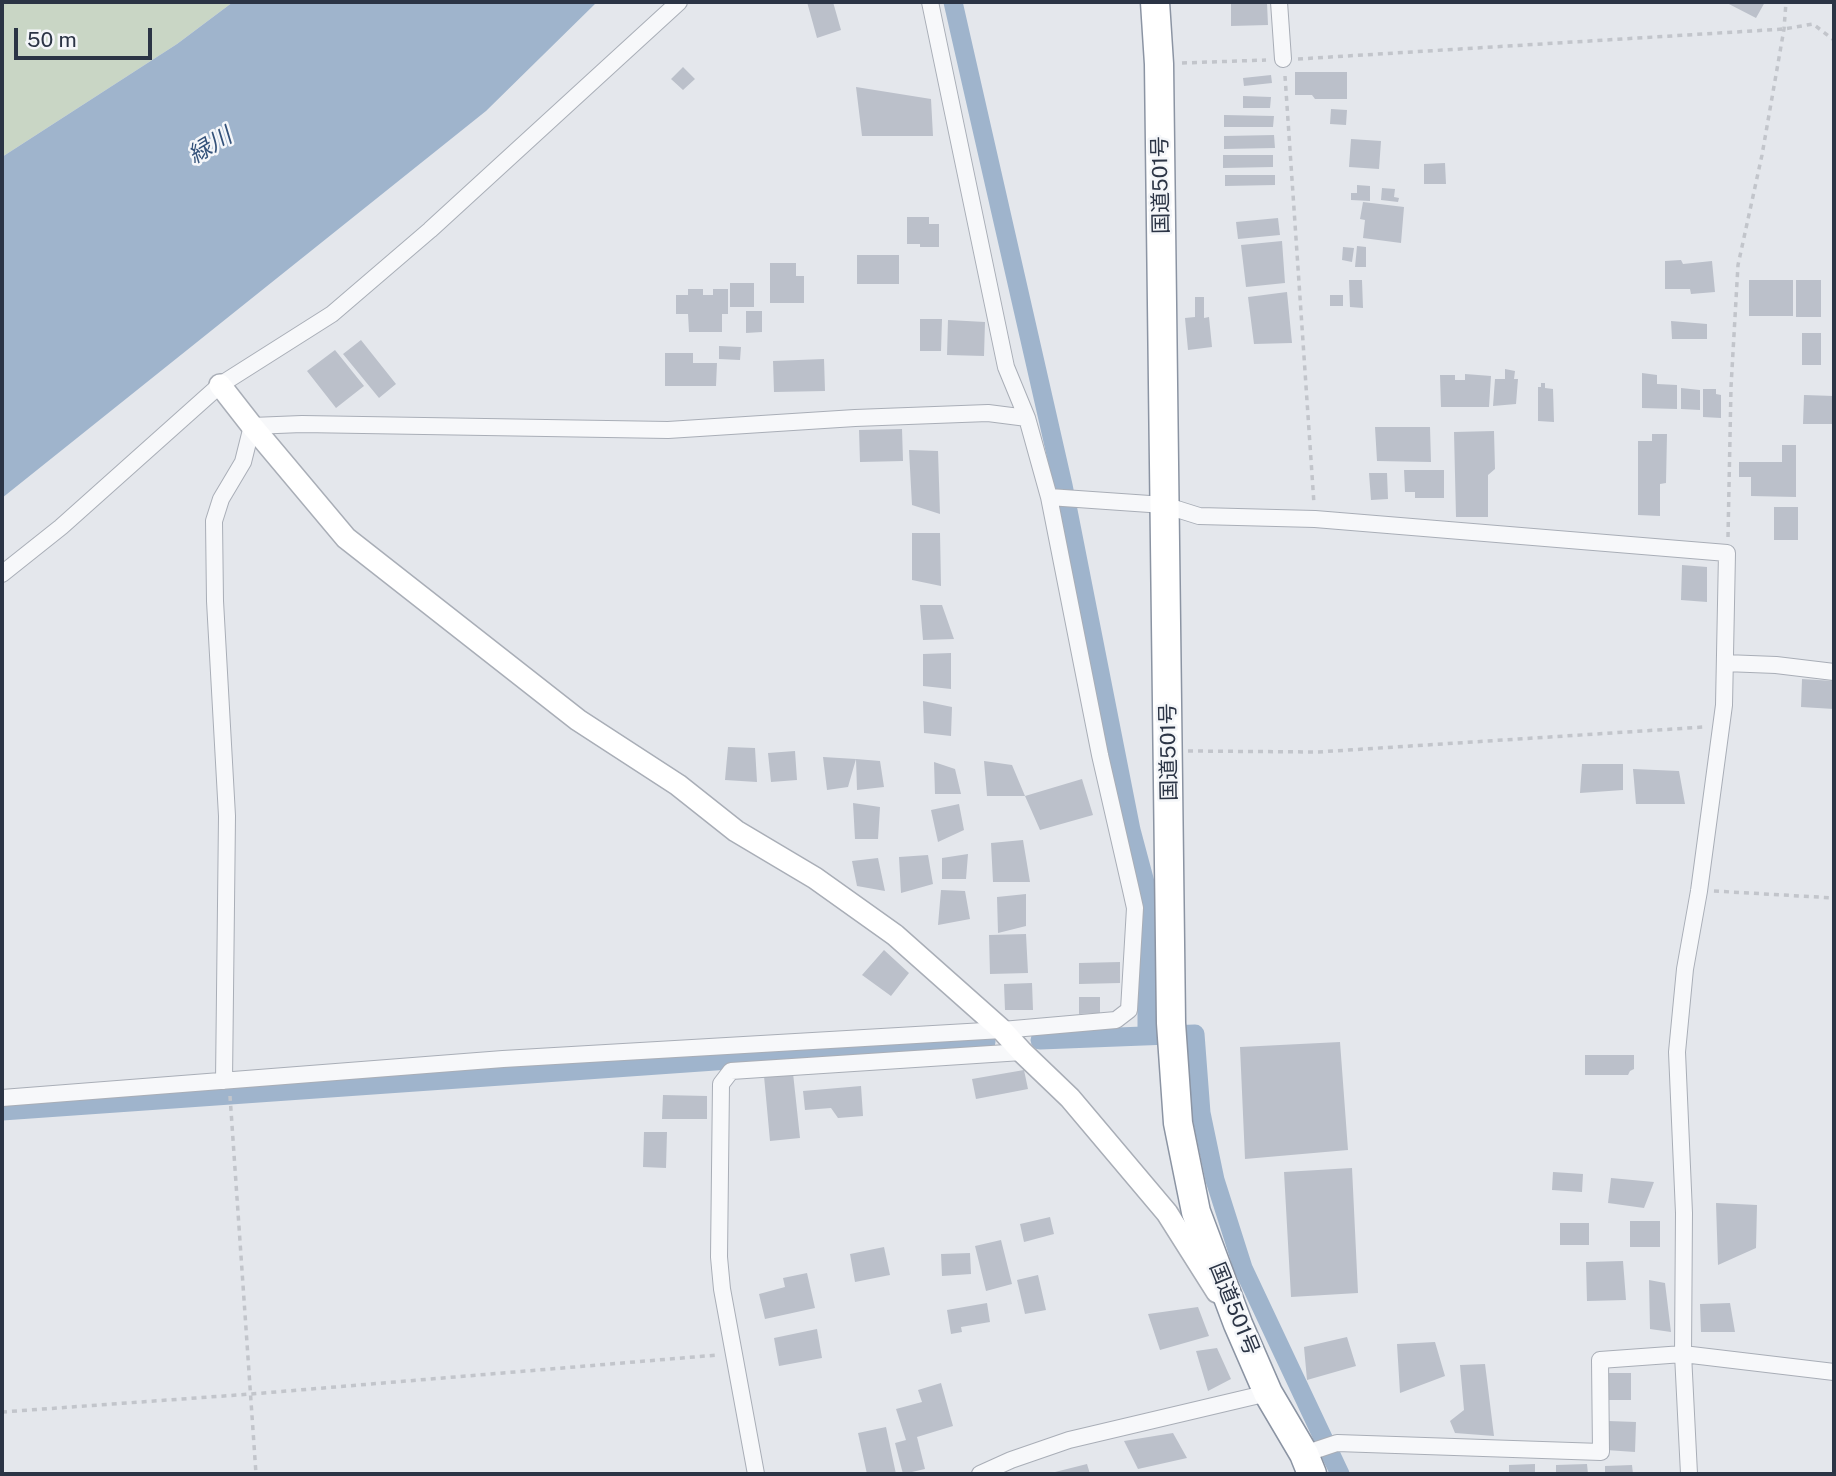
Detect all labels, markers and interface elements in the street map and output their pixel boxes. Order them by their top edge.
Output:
scale bar [18,14,156,58]
text: 50 m [27,27,77,52]
water label: 緑川 [183,122,237,170]
street label: 国道501号 [1148,136,1174,234]
street label: 国道501号 [1156,703,1182,801]
street label: 国道501号 [1204,1259,1264,1359]

